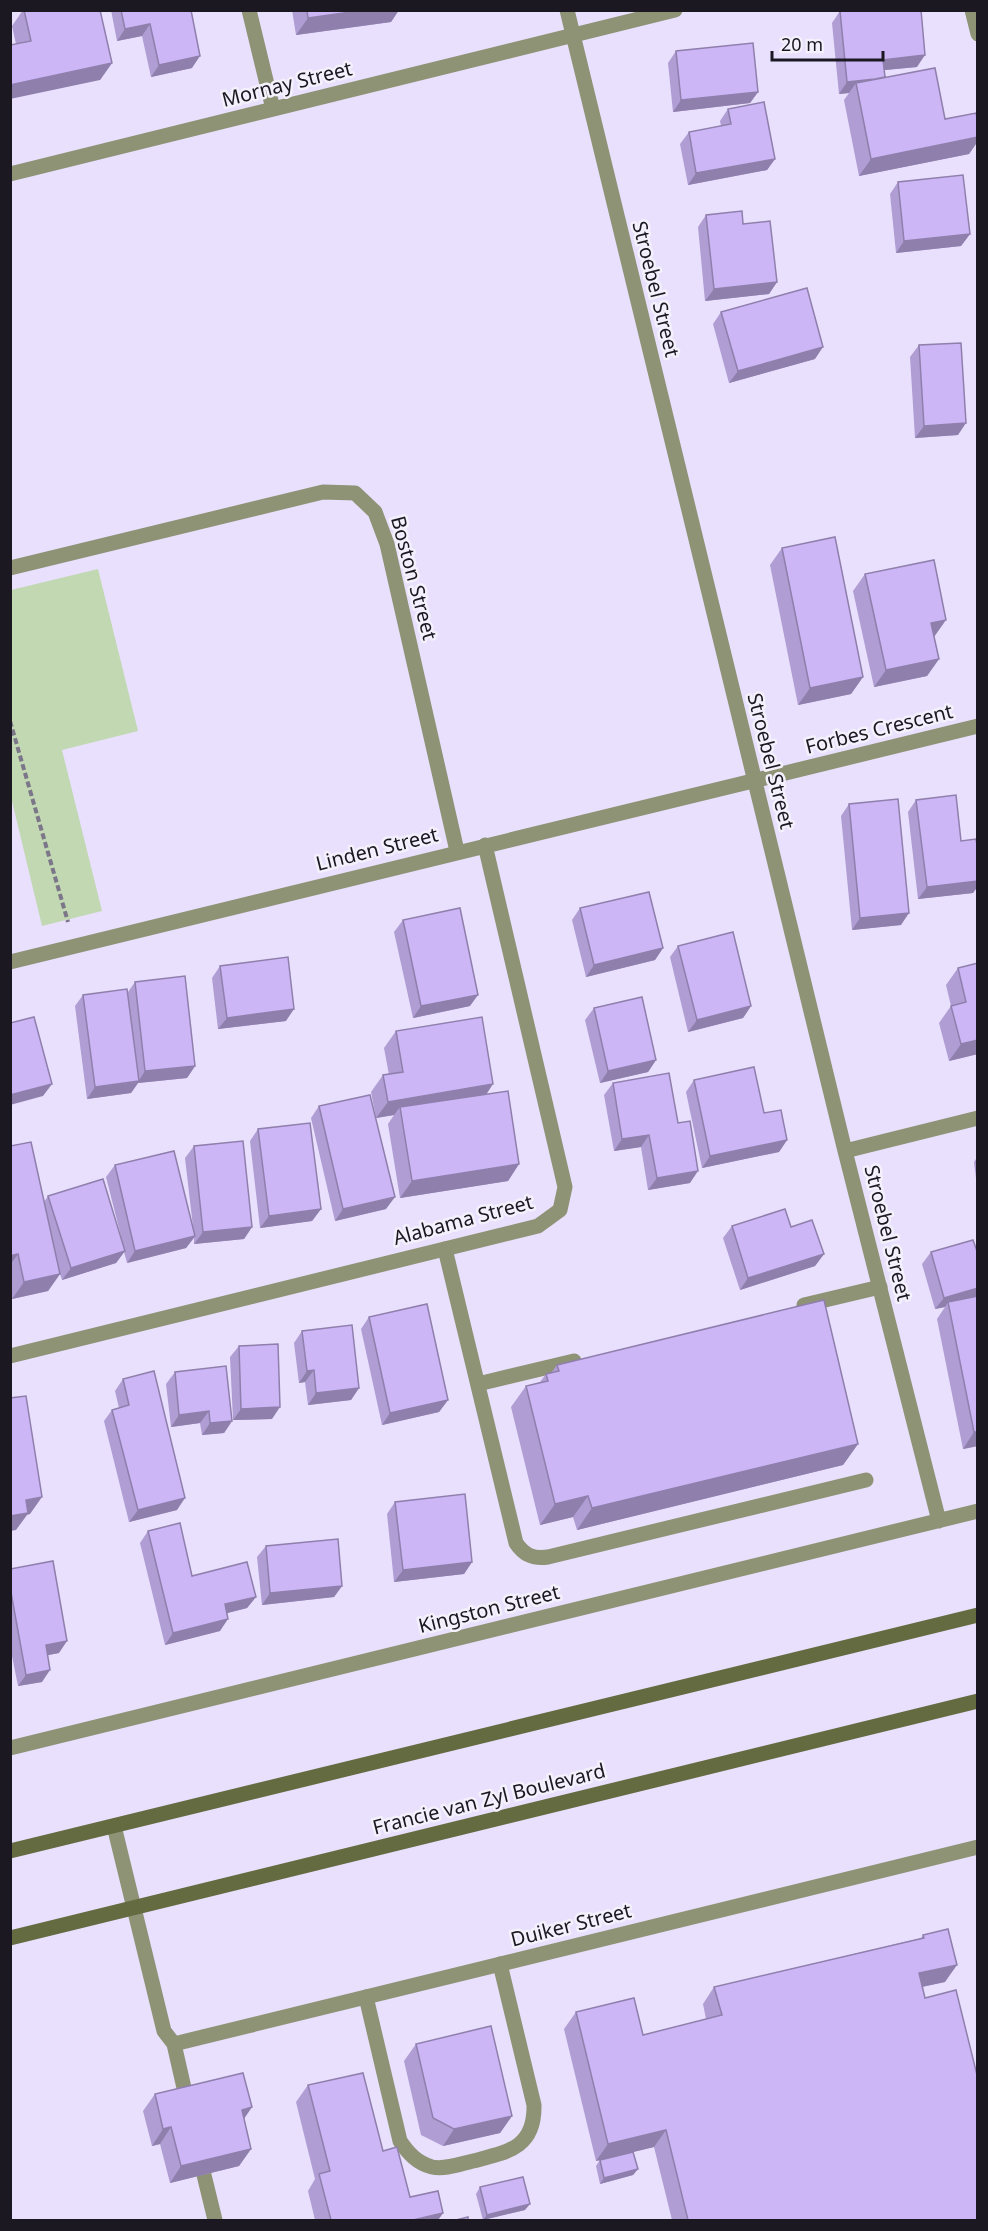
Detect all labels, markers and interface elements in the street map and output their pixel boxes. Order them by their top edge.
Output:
scale bar [772,24,883,62]
text: 20 m [781,32,823,56]
street label: Mornay Street [219,54,355,113]
street label: Stroebel Street [627,218,686,360]
street label: Boston Street [385,513,444,643]
street label: Stroebel Street [742,690,801,832]
street label: Forbes Crescent [802,697,955,760]
street label: Linden Street [313,820,441,877]
street label: Stroebel Street [859,1162,918,1304]
street label: Alabama Street [390,1188,536,1251]
street label: Kingston Street [416,1578,562,1639]
street label: Francie van Zyl Boulevard [370,1757,608,1841]
street label: Duiker Street [508,1896,634,1953]

